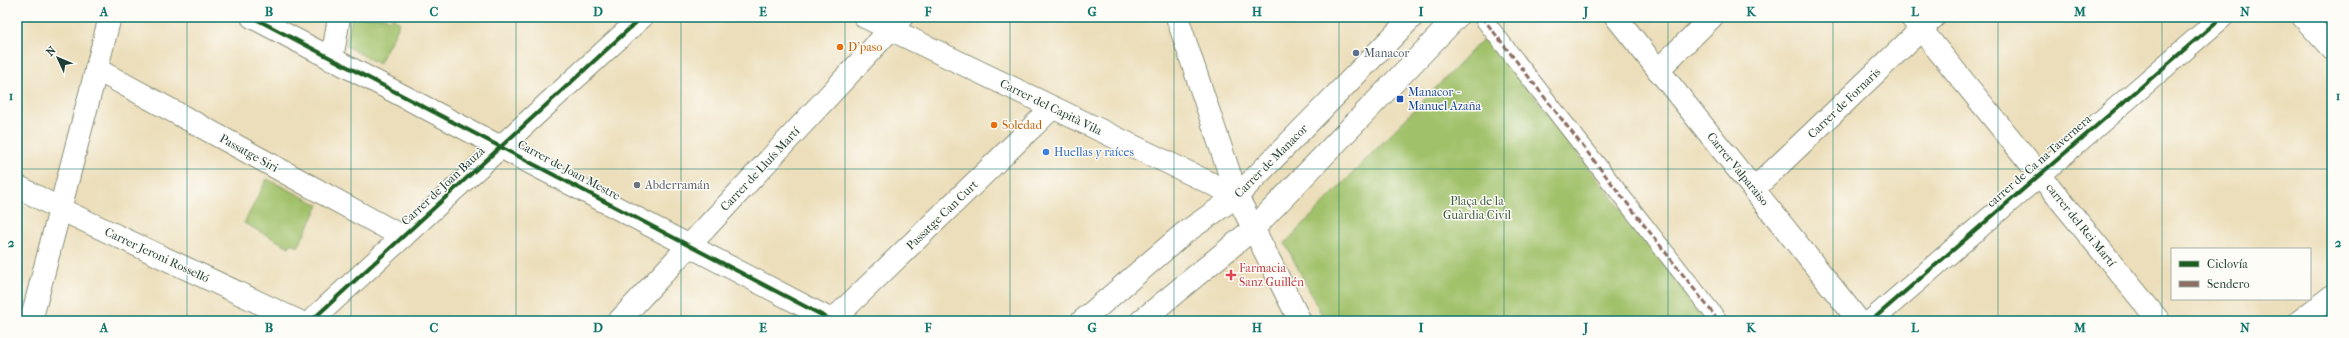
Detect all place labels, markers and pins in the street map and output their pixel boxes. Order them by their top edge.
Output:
place label: D'paso [848,40,882,54]
marker: D'paso [835,42,845,52]
place label: Manacor [1364,46,1410,60]
marker: Manacor [1351,48,1361,58]
place label: Manacor - Manuel Azaña [1408,85,1481,113]
marker: Manacor - Manuel Azaña [1395,94,1405,104]
place label: Soledad [1002,118,1042,132]
marker: Soledad [989,120,999,130]
place label: Huellas y raíces [1054,145,1134,159]
marker: Huellas y raíces [1041,147,1051,157]
place label: Abderramán [644,178,710,192]
marker: Abderramán [632,180,642,190]
place label: Farmacia Sanz Guillén [1239,261,1304,289]
marker: Farmacia Sanz Guillén [1226,270,1236,280]

